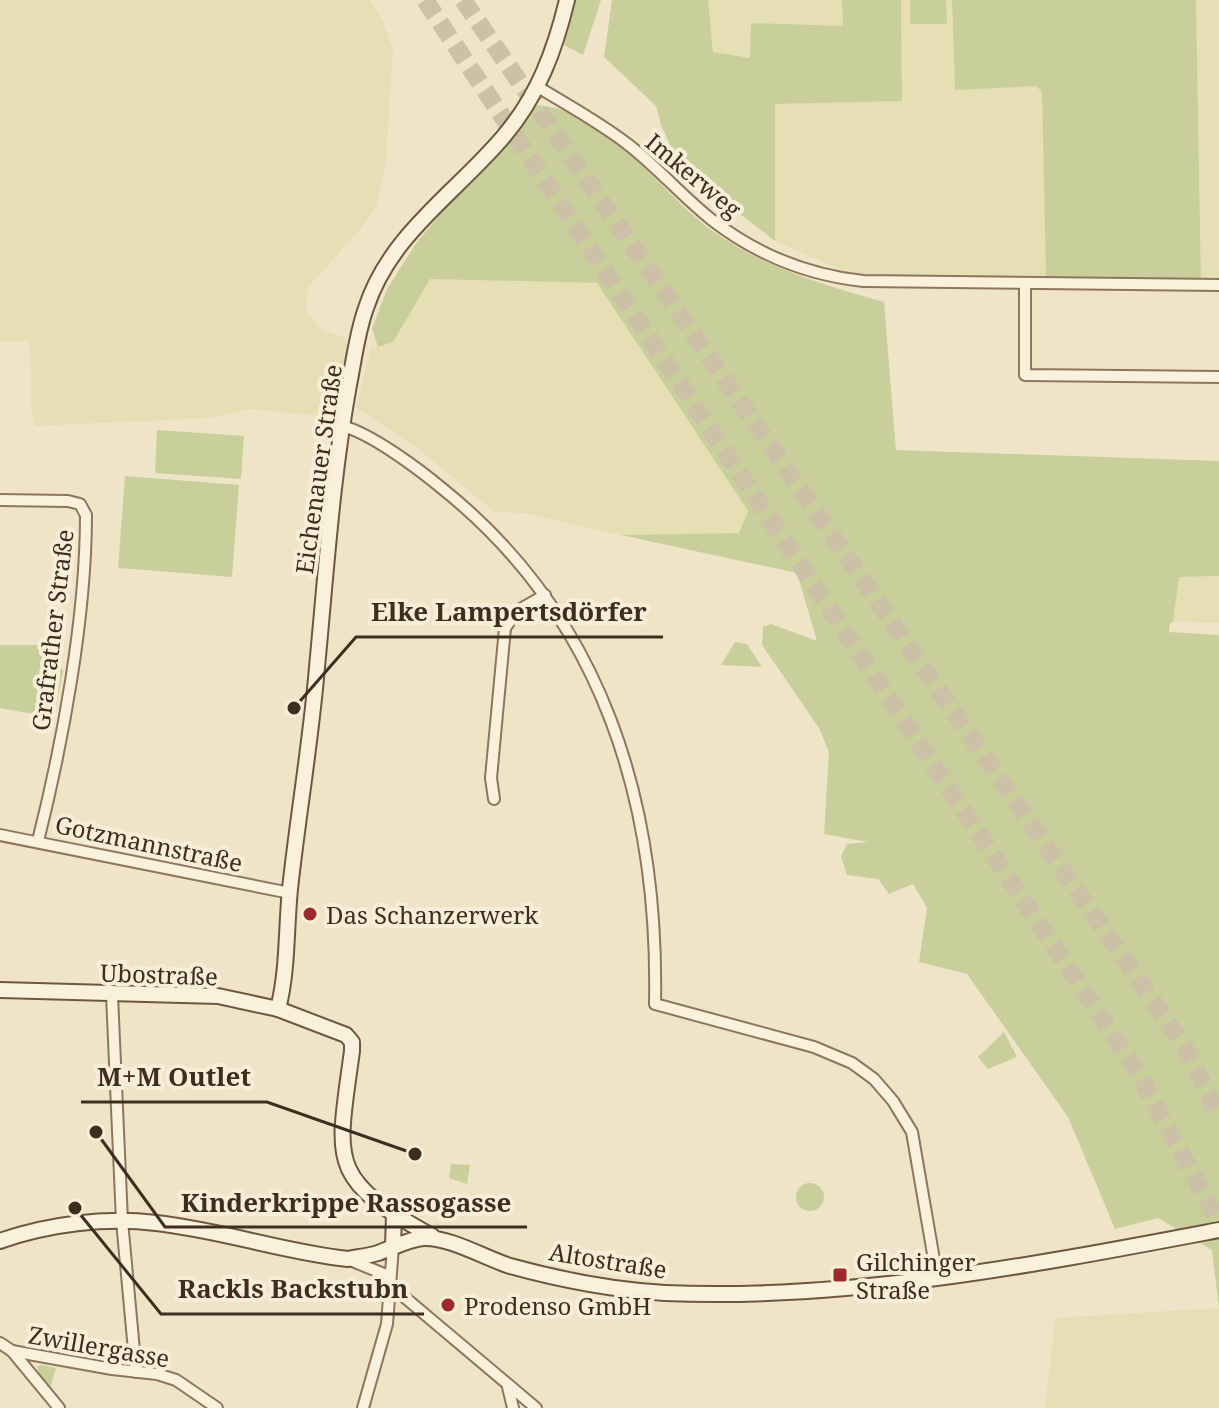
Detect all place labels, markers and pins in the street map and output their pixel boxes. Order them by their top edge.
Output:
callout: Elke Lampertsdörfer [356,587,663,637]
place label: Das Schanzerwerk [326,898,539,931]
marker: Das Schanzerwerk [301,905,319,923]
callout: M+M Outlet [81,1052,267,1102]
callout: Kinderkrippe Rassogasse [165,1177,527,1227]
place label: Gilchinger Straße [856,1245,976,1306]
callout: Rackls Backstubn [161,1264,424,1314]
marker: Gilchinger Straße [831,1266,849,1284]
place label: Prodenso GmbH [464,1289,651,1322]
marker: Prodenso GmbH [439,1296,457,1314]

